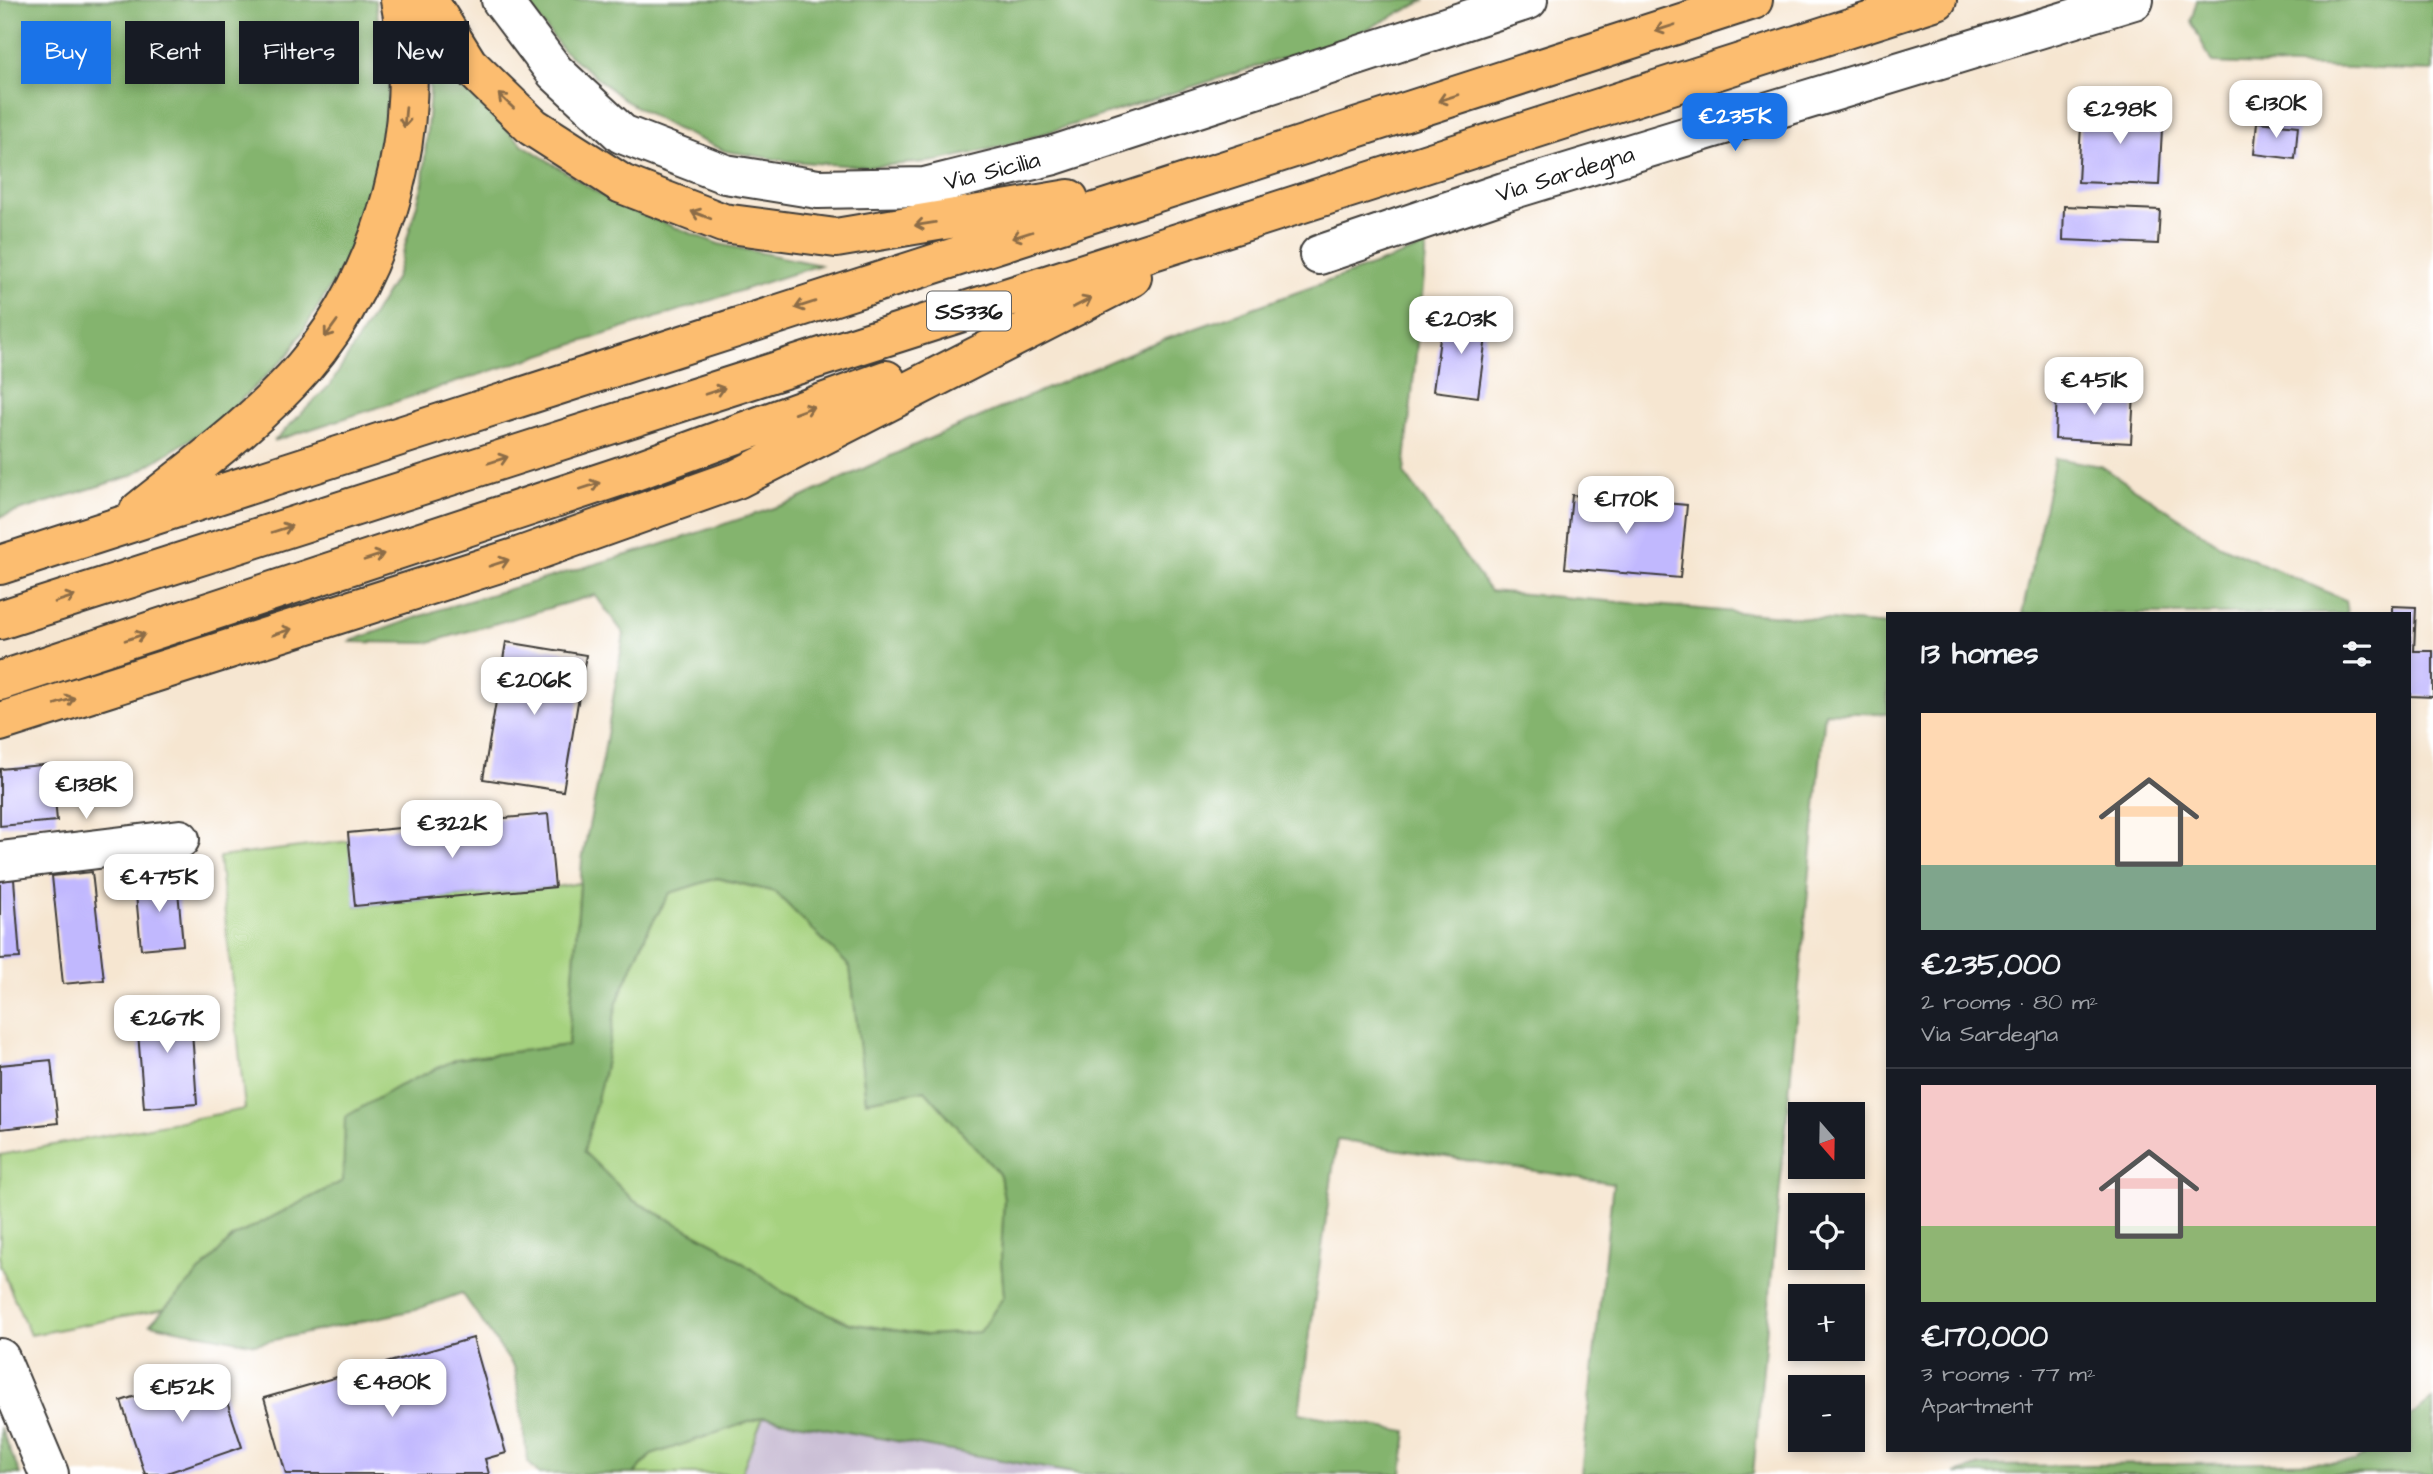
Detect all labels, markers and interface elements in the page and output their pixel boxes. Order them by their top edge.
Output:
chip: Buy [21,21,111,84]
chip: Rent [125,21,225,84]
chip: Filters [239,21,359,84]
chip: New [373,21,469,84]
one-way arrow [1654,23,1676,36]
pin: €130K [2227,80,2325,140]
pin: €298K [2071,86,2169,146]
text: €130K [2245,87,2307,119]
one-way arrow [498,93,515,110]
one-way arrow [1438,93,1460,105]
text: €298K [2083,93,2157,125]
pin: €235K [1686,94,1784,153]
text: €235K [1698,100,1772,132]
one-way arrow [398,105,411,128]
street label: Via Sardegna [1491,137,1639,212]
street label: Via Sicilia [941,143,1044,200]
one-way arrow [691,207,712,220]
one-way arrow [914,218,937,231]
one-way arrow [1011,230,1033,242]
road number: SS336 [927,292,1011,330]
one-way arrow [1071,296,1092,310]
pin: €203K [1412,296,1510,356]
one-way arrow [795,300,817,312]
text: €203K [1425,303,1497,335]
one-way arrow [324,319,338,338]
pin: €451K [2045,358,2143,417]
text: €451K [2060,364,2128,396]
one-way arrow [704,384,726,397]
one-way arrow [793,403,815,415]
one-way arrow [487,453,509,466]
pin: €170K [1577,476,1675,536]
one-way arrow [578,479,600,491]
text: €170K [1594,483,1658,515]
one-way arrow [270,522,292,535]
one-way arrow [362,550,384,563]
one-way arrow [487,556,509,568]
one-way arrow [54,591,76,604]
one-way arrow [270,625,292,637]
one-way arrow [123,629,145,642]
text: 13 homes [1921,633,2038,675]
icon: filters [2338,635,2376,673]
pin: €206K [485,658,583,717]
text: €206K [497,664,571,696]
one-way arrow [54,694,76,707]
icon: home [2086,759,2212,885]
pin: €138K [37,762,135,821]
text: €138K [55,768,117,800]
pin: €322K [403,800,501,860]
text: €322K [417,807,487,839]
pin: €475K [110,855,208,914]
text: €475K [120,861,198,893]
text: €235,000 [1921,944,2061,986]
text: 2 rooms · 80 m² [1921,986,2098,1018]
pin: €267K [118,996,216,1055]
text: €267K [130,1002,204,1034]
text: Via Sardegna [1921,1018,2058,1050]
north arrow [1788,1102,1866,1180]
map controls [1788,1102,1865,1452]
icon: home [2086,1131,2212,1257]
button: locate [1788,1193,1865,1270]
button: + [1788,1284,1865,1361]
text: €170,000 [1921,1316,2048,1358]
text: 3 rooms · 77 m² [1921,1358,2096,1390]
pin: €480K [343,1360,441,1419]
pin: €152K [133,1364,231,1424]
text: €480K [353,1366,431,1398]
text: €152K [150,1371,214,1403]
button: − [1788,1375,1865,1452]
text: Apartment [1921,1390,2033,1422]

